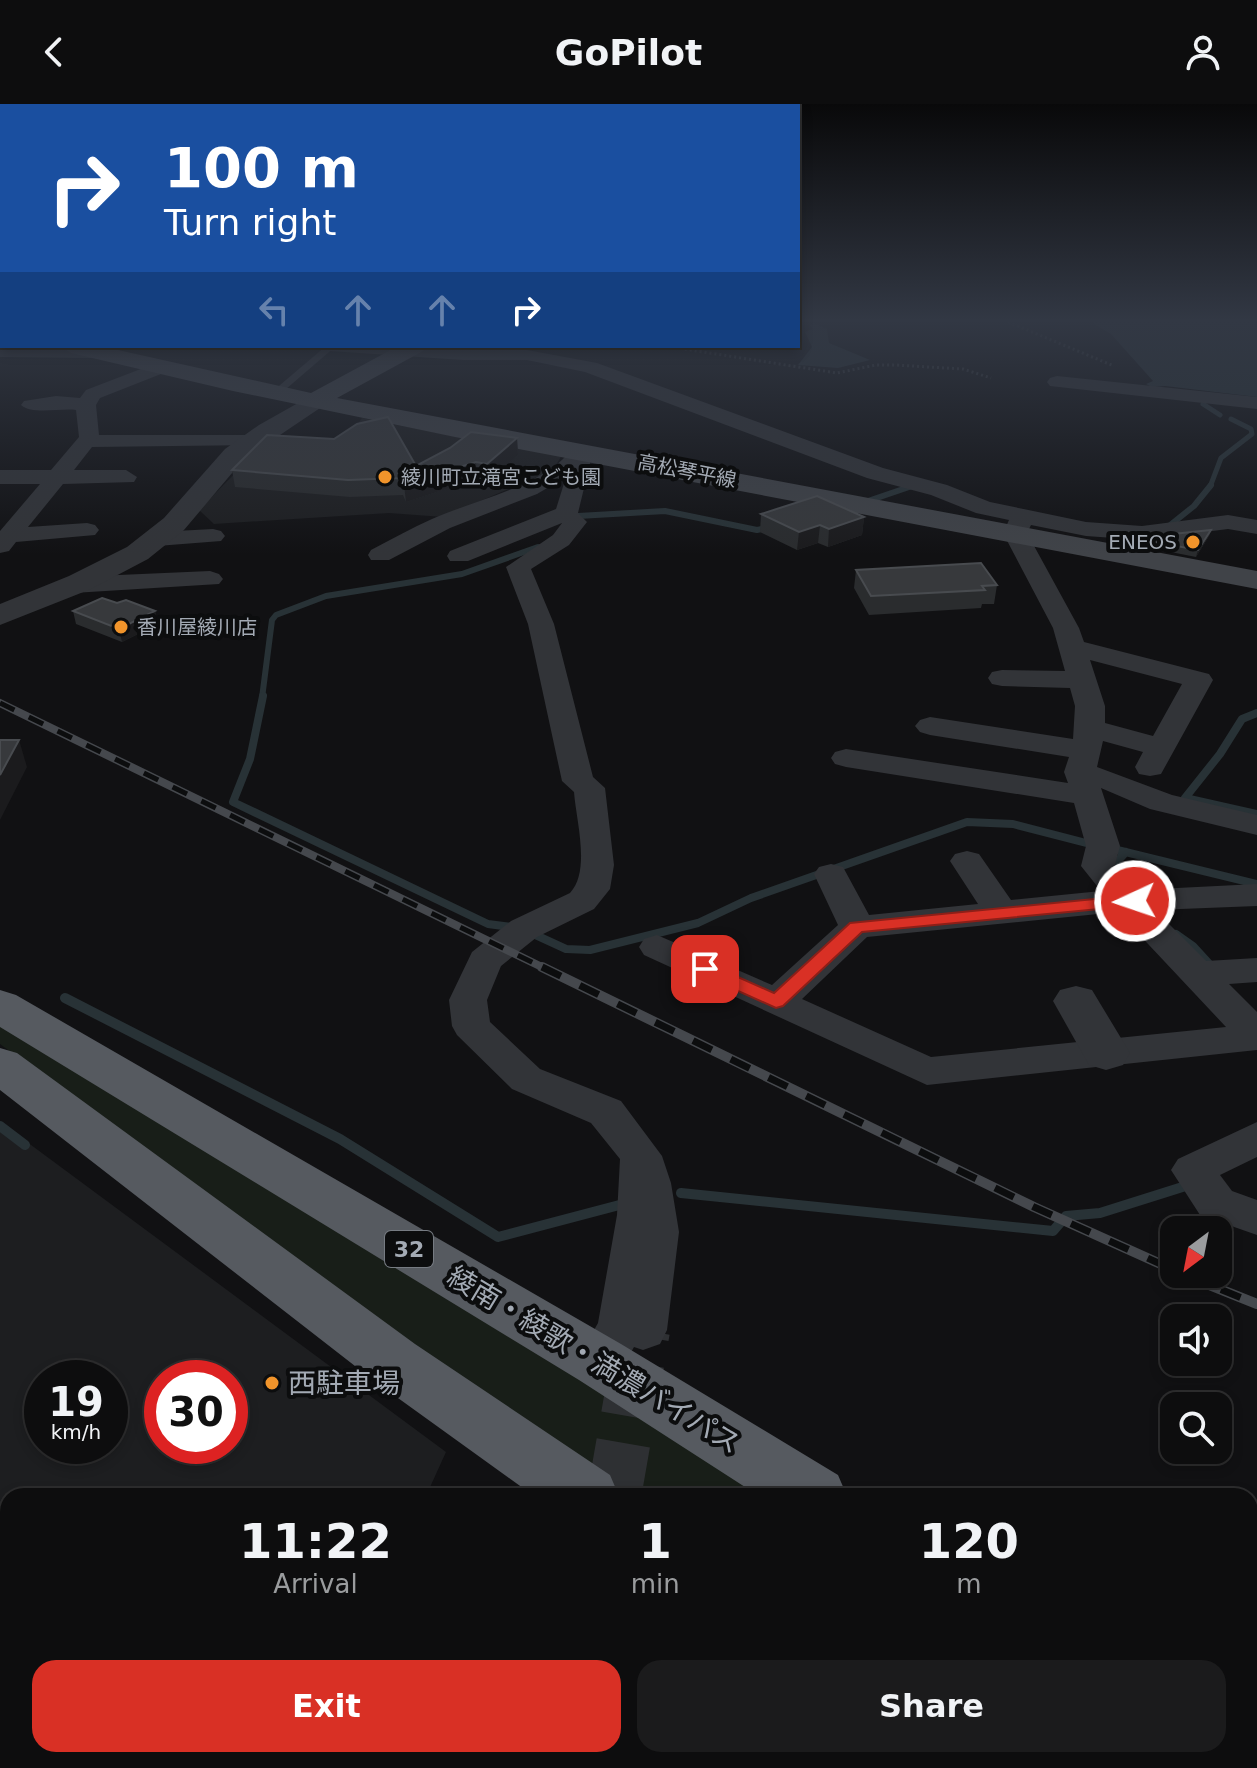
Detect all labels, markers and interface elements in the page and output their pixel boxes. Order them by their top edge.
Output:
icon: back [32,30,76,74]
icon: person [1181,30,1225,74]
text: GoPilot [555,32,702,73]
text: 100 m [164,135,359,200]
icon: right [32,136,136,240]
text: Turn right [164,202,336,243]
icon: left [252,288,296,332]
icon: ahead [336,288,380,332]
icon: ahead [420,288,464,332]
icon: right [504,288,548,332]
street label: 高松琴平線 [636,450,738,492]
place label: 綾川町立滝宮こども園 [401,465,601,489]
marker: 綾川町立滝宮こども園 [376,468,394,486]
place label: ENEOS [1108,530,1177,554]
marker: ENEOS [1184,533,1202,551]
place label: 香川屋綾川店 [137,615,257,639]
marker: 香川屋綾川店 [112,618,130,636]
position arrow [1093,859,1177,943]
pin [671,935,739,1003]
icon: arrive [683,947,727,991]
north arrow [1160,1216,1232,1288]
map controls [1160,1216,1232,1464]
road number: 32 [385,1231,433,1267]
street label: 綾南・綾歌・満濃バイパス [442,1259,746,1461]
button: sound [1160,1304,1232,1376]
speed limit sign: 30 [144,1360,248,1464]
place label: 西駐車場 [288,1367,400,1400]
marker: 西駐車場 [263,1374,281,1392]
text: 19 [48,1379,104,1425]
button: search [1160,1392,1232,1464]
text: km/h [51,1420,101,1444]
text: 11:22 [239,1513,392,1569]
text: 1 [639,1513,672,1569]
text: 120 [919,1513,1019,1569]
text: Arrival [273,1569,358,1599]
text: min [631,1569,680,1599]
text: m [956,1569,982,1599]
button: Exit [32,1660,621,1752]
button: Share [637,1660,1226,1752]

